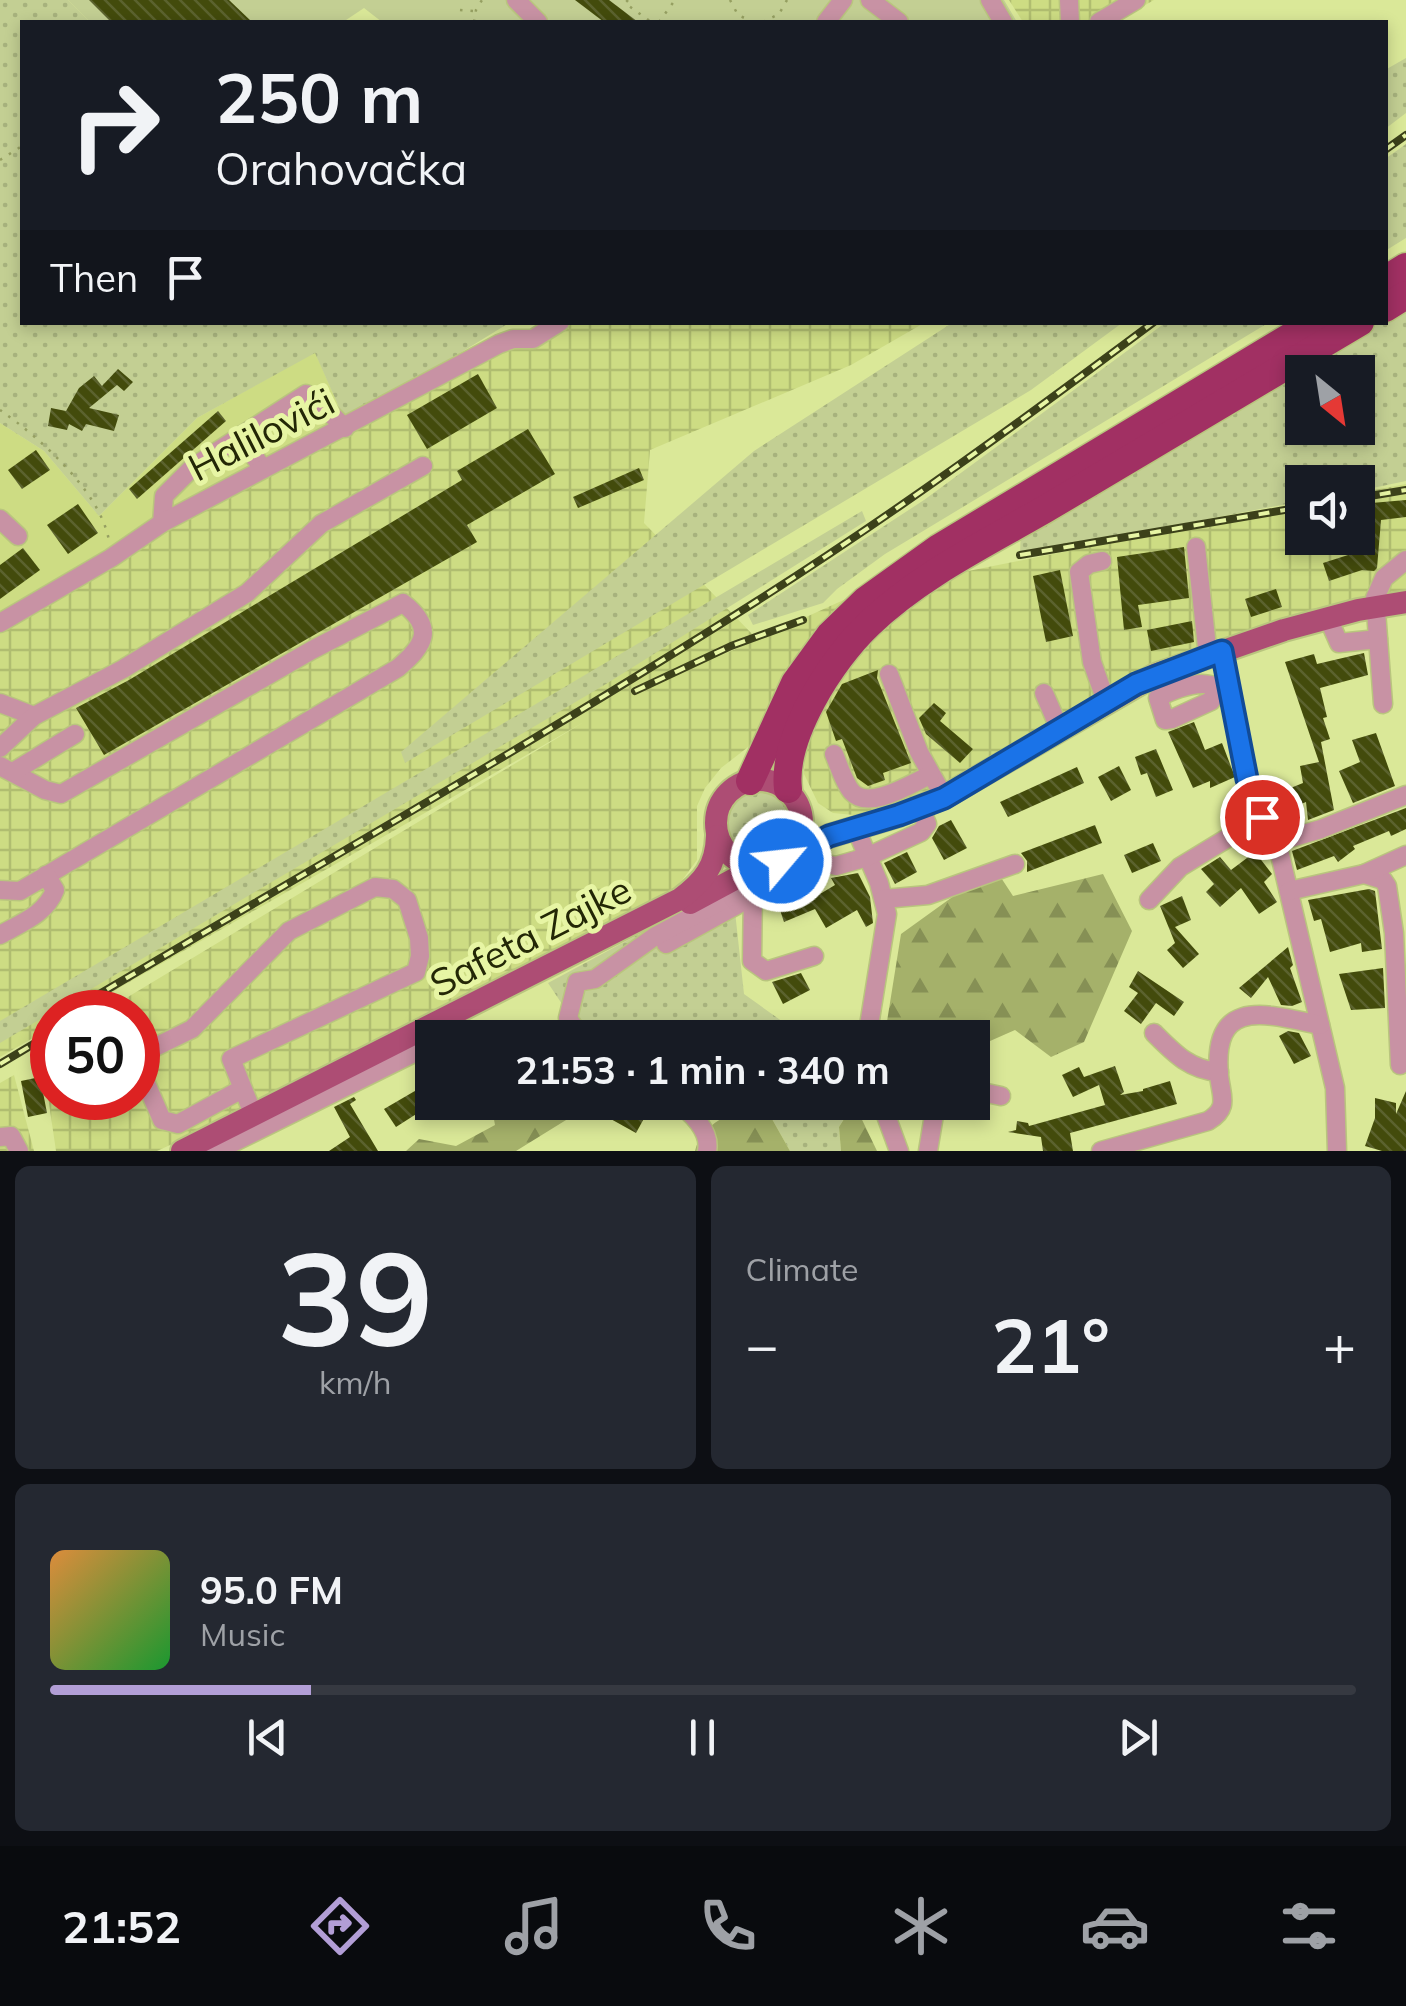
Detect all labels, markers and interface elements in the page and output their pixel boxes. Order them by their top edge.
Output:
text: 250 m [215,53,423,141]
icon: right [50,60,180,190]
text: Orahovačka [215,140,467,196]
icon: arrive [158,250,213,305]
text: Then [50,254,138,302]
north arrow [1285,355,1375,445]
map controls [1285,355,1375,555]
street label: Halilovići [180,377,342,491]
button: sound [1285,465,1375,555]
pin [1220,775,1305,860]
icon: arrive [1235,790,1290,845]
position arrow [729,809,833,913]
street label: Safeta Zajke [421,865,639,1007]
speed limit sign: 50 [30,990,160,1120]
text: 21:53 · 1 min · 340 m [515,1046,890,1094]
text: 39 [277,1215,433,1379]
text: Climate [746,1249,858,1289]
text: 21° [992,1298,1110,1392]
text: − [746,1310,779,1379]
text: + [1323,1310,1356,1379]
text: km/h [319,1362,391,1402]
text: 95.0 FM [200,1566,343,1614]
text: Music [200,1614,285,1654]
icon: previous [240,1710,295,1765]
icon: pause [675,1710,730,1765]
icon: next [1111,1710,1166,1765]
icon: directions [305,1891,375,1961]
icon: music [499,1891,569,1961]
icon: phone [693,1891,763,1961]
icon: climate [886,1891,956,1961]
icon: car [1080,1891,1150,1961]
icon: filters [1274,1891,1344,1961]
text: 21:52 [62,1898,181,1954]

